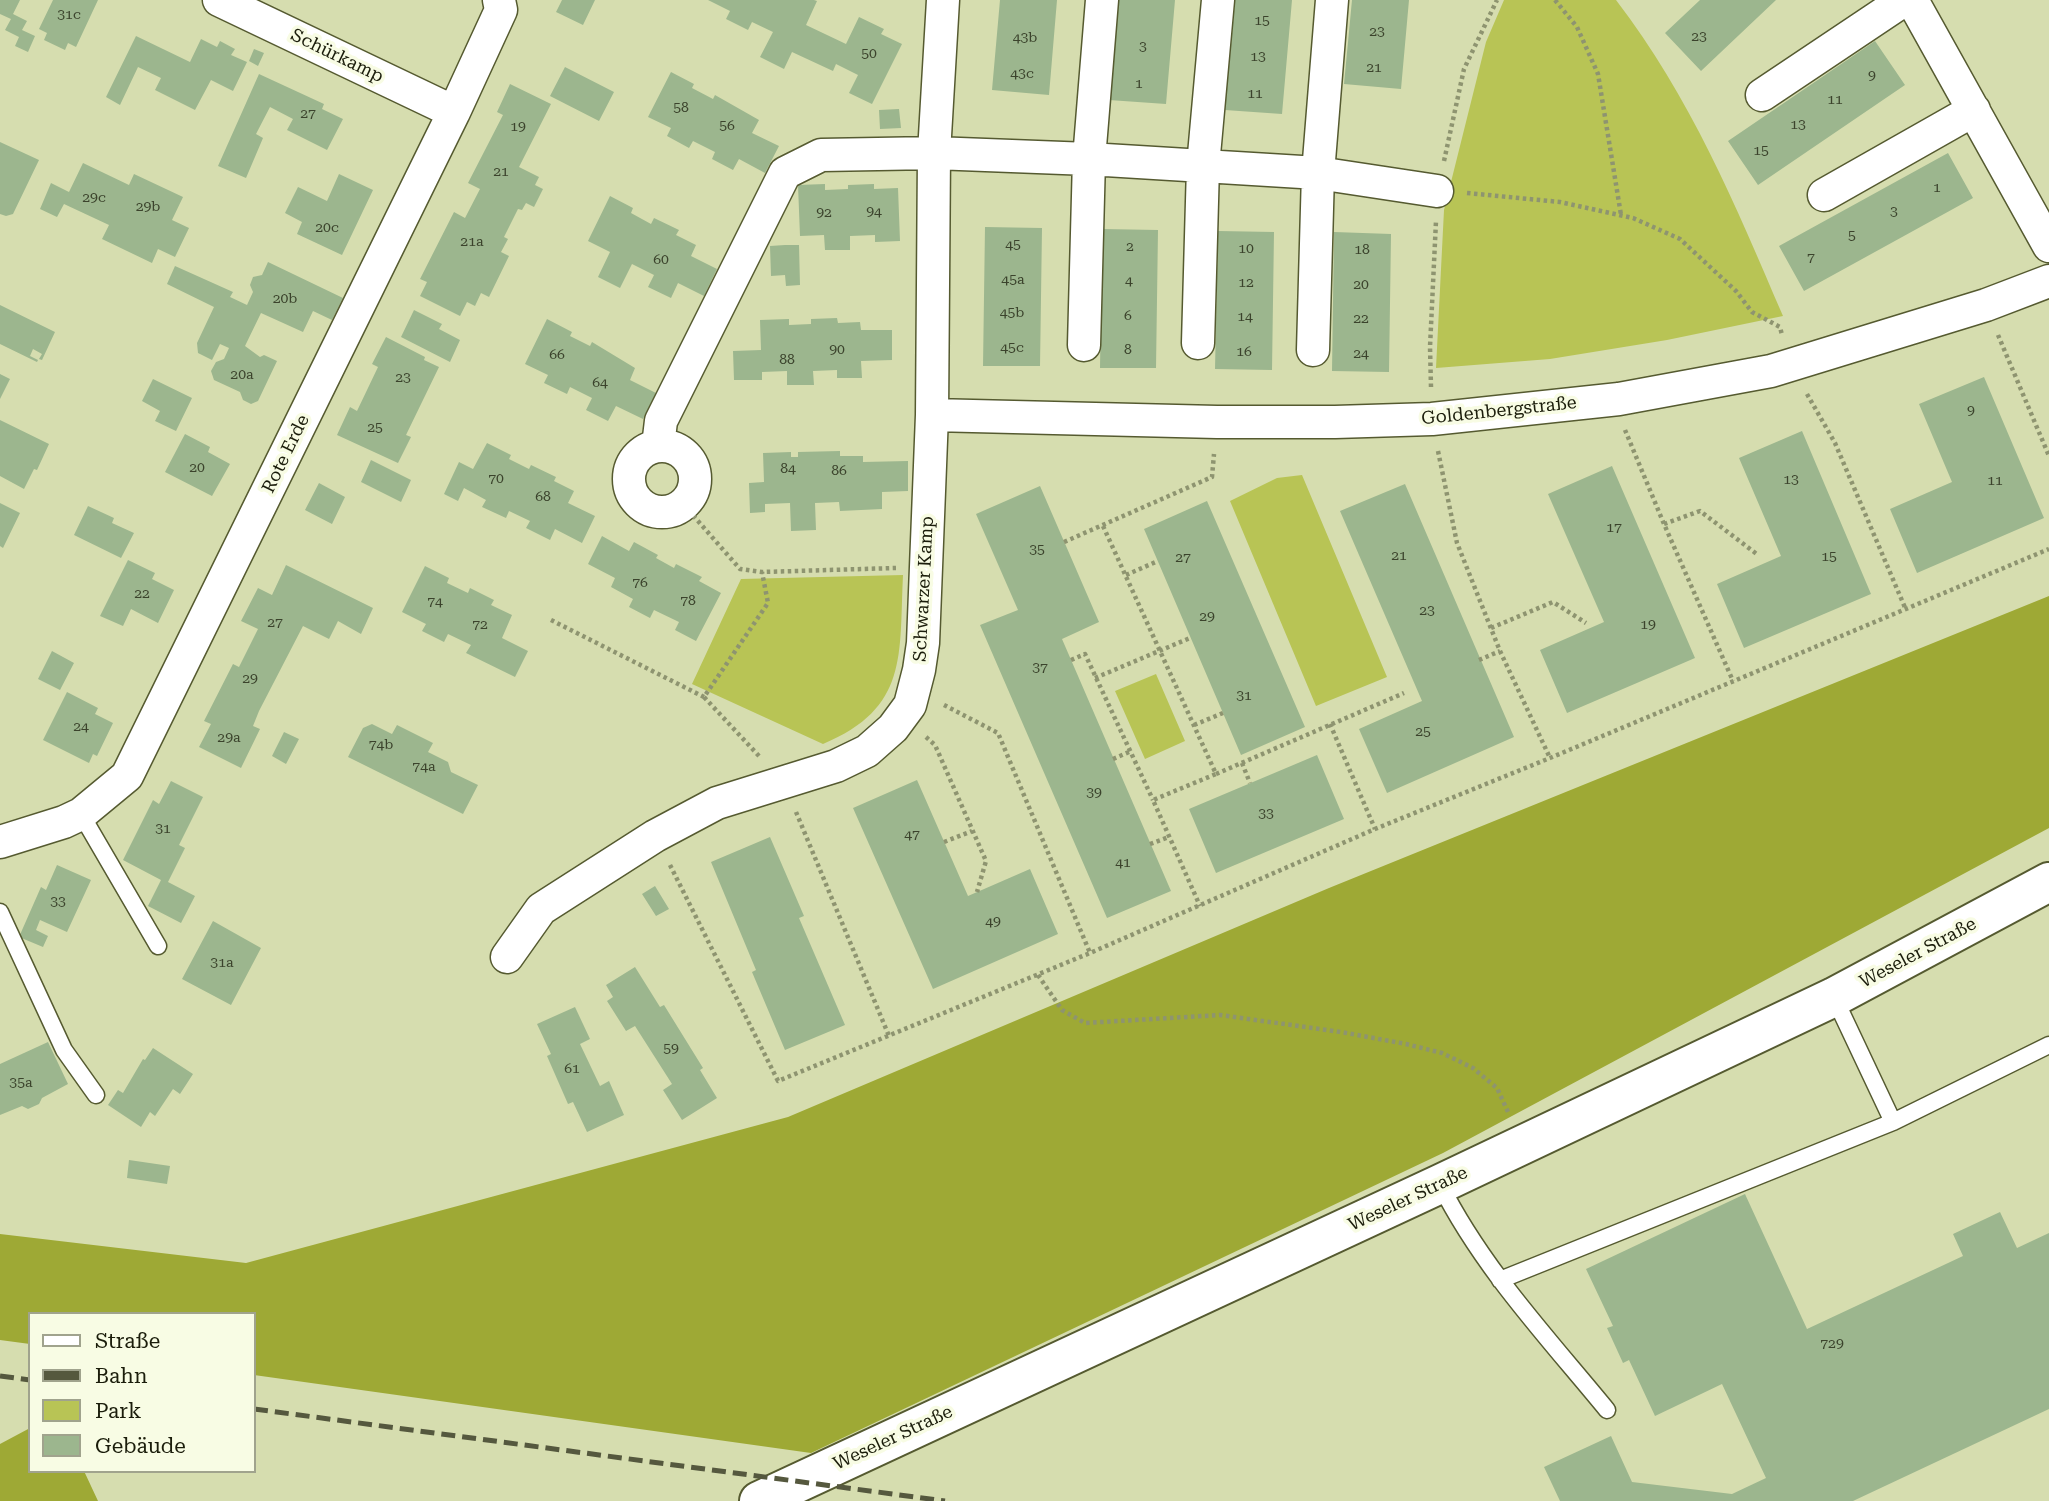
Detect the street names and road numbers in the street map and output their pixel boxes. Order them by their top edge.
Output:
street label: Schürkamp [287,24,387,88]
street label: Goldenbergstraße [1420,392,1578,430]
street label: Rote Erde [258,411,314,497]
street label: Schwarzer Kamp [909,516,939,662]
street label: Weseler Straße [1856,913,1980,993]
street label: Weseler Straße [1345,1162,1471,1236]
street label: Weseler Straße [830,1401,956,1475]

